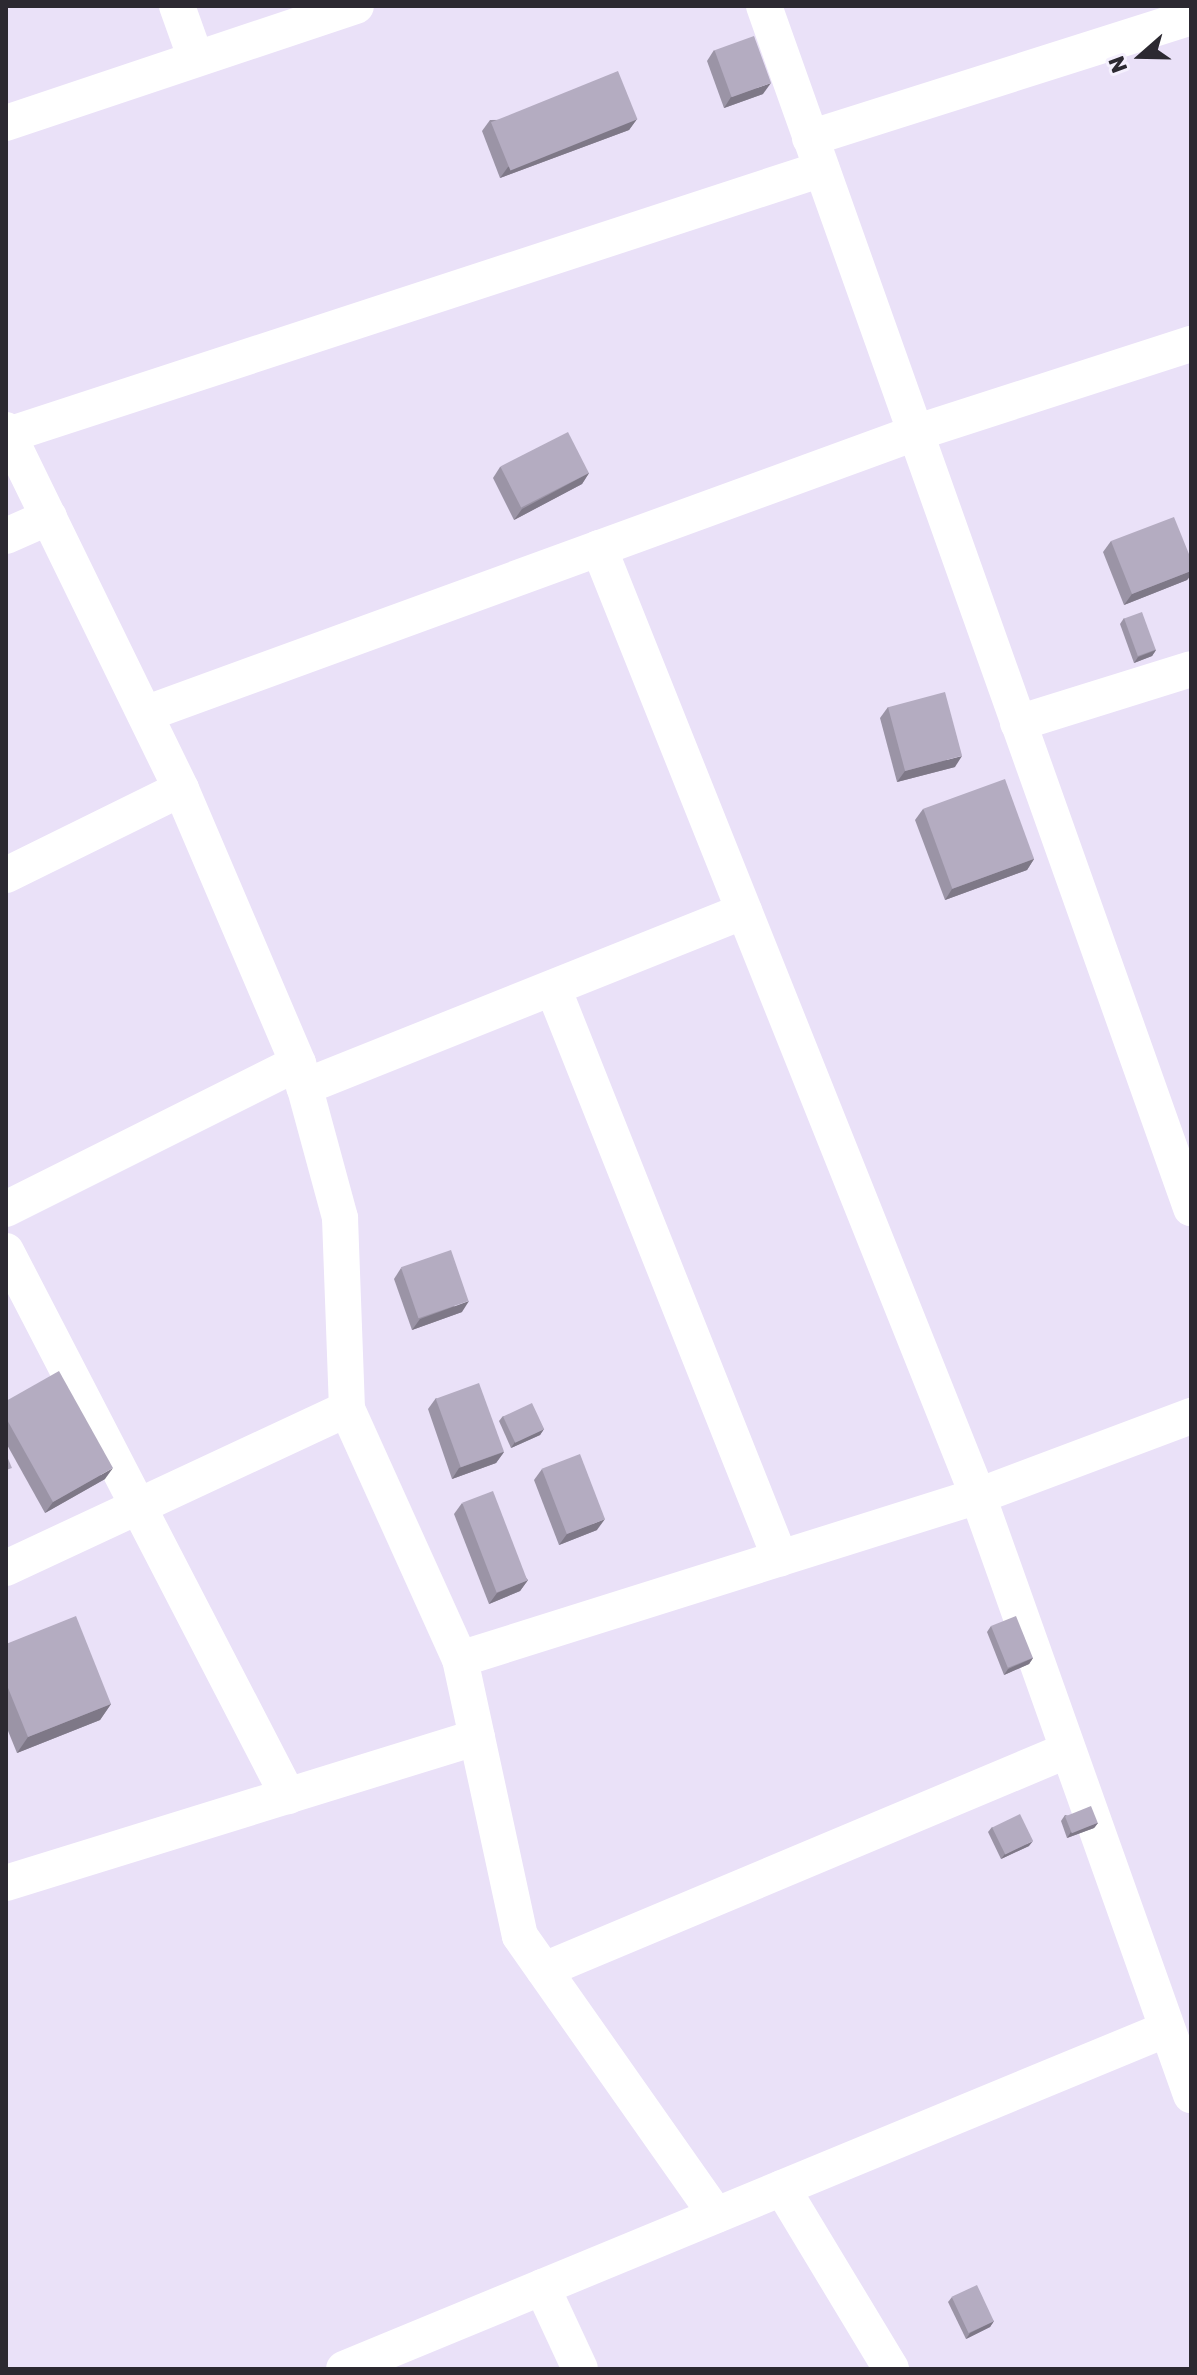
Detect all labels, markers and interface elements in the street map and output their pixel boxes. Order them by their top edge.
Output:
north arrow [1101,16,1181,96]
text: N [1103,52,1133,76]

